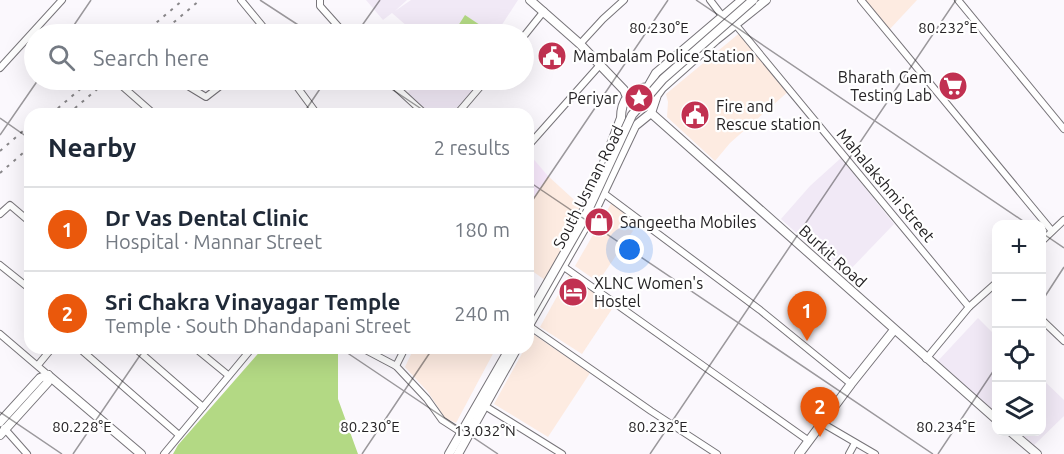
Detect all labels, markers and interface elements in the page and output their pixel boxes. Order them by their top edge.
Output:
text: 80.230°E [629,19,689,36]
text: 80.232°E [918,19,978,36]
search box [24,24,534,90]
public building icon: Mambalam Police Station [536,40,568,72]
icon: search [45,41,78,74]
text: Search here [93,45,209,70]
place label: Mambalam Police Station [573,47,755,65]
place label: Bharath Gem Testing Lab [838,68,932,104]
supermarket icon: Bharath Gem Testing Lab [937,70,969,102]
place icon: Periyar [623,82,655,114]
place label: Periyar [568,89,618,107]
place label: Fire and Rescue station [716,97,821,133]
public building icon: Fire and Rescue station [679,99,711,131]
street label: South Usman Road [549,123,627,251]
street label: Mahalakshmi Street [833,125,939,246]
text: Nearby [48,133,136,162]
text: 2 results [434,136,510,159]
text: Dr Vas Dental Clinic [105,205,309,230]
shop icon: Sangeetha Mobiles [583,206,615,238]
place label: Sangeetha Mobiles [620,213,756,231]
text: 1 [62,218,73,241]
text: 180 m [454,218,510,241]
map controls [992,220,1046,436]
button: + [992,220,1046,274]
street label: Burkit Road [796,221,870,291]
text: Hospital · Mannar Street [105,230,322,253]
your location [615,235,644,264]
place label: XLNC Women's Hostel [594,274,703,310]
button: − [992,274,1046,328]
hotel icon: XLNC Women's Hostel [557,276,589,308]
text: Sri Chakra Vinayagar Temple [105,289,400,314]
pin: 1 [788,292,826,341]
text: 2 [62,302,73,325]
text: 240 m [454,302,510,325]
text: Temple · South Dhandapani Street [105,314,411,337]
button: locate [992,328,1046,382]
button: layers [992,382,1046,436]
pin: 2 [800,388,840,437]
text: 80.228°E [52,418,112,435]
text: 80.230°E [340,418,400,435]
text: 80.232°E [628,418,688,435]
text: 80.234°E [916,418,976,435]
text: 13.032°N [454,422,516,439]

